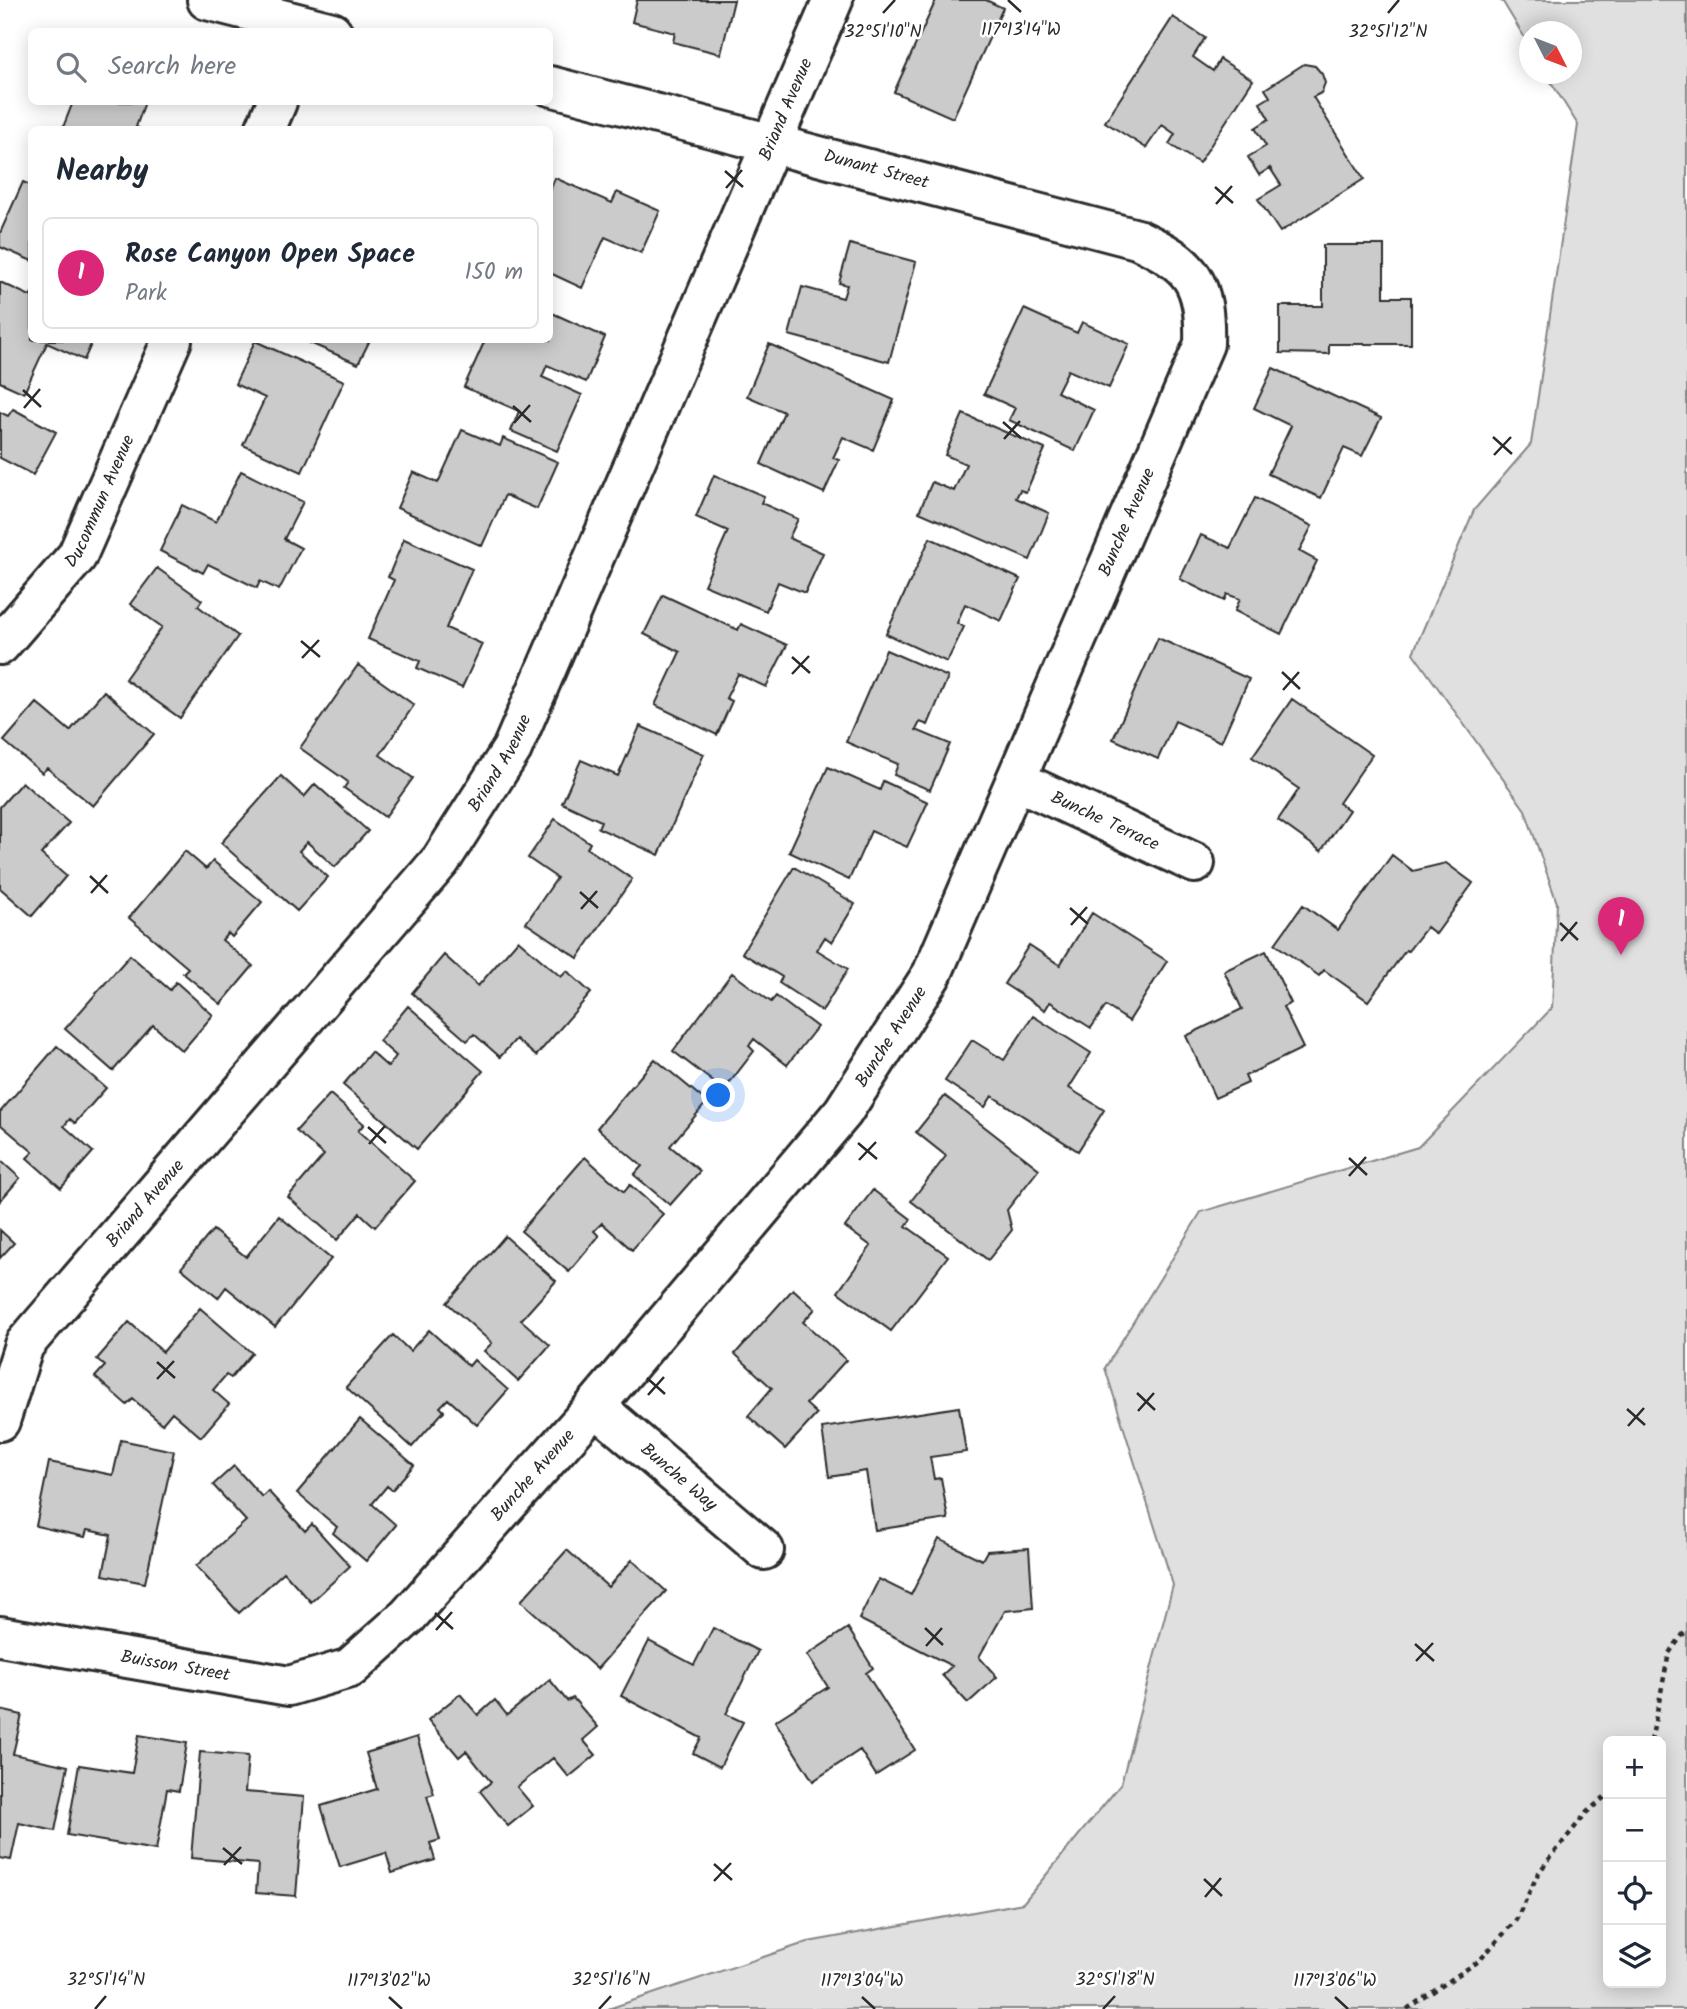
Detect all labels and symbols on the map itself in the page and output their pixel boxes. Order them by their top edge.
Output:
text: 117°13'14"W [981,16,1061,45]
text: 32°51'10"N [844,18,922,47]
text: 32°51'12"N [1348,18,1428,47]
north arrow [1519,21,1582,84]
street label: Briand Avenue [751,54,821,165]
street label: Dunant Street [820,142,933,198]
street label: Ducommun Avenue [58,430,143,575]
street label: Bunche Avenue [1091,463,1163,581]
street label: Briand Avenue [461,710,540,818]
street label: Bunche Terrace [1046,783,1164,859]
pin: 1 [1598,897,1644,955]
street label: Bunche Avenue [848,980,935,1093]
your location [701,1078,735,1112]
street label: Briand Avenue [99,1153,192,1255]
street label: Bunche Avenue [484,1423,583,1528]
street label: Bunche Way [634,1436,724,1519]
street label: Buisson Street [119,1643,233,1690]
text: 32°51'14"N [67,1966,145,1995]
text: 32°51'16"N [572,1966,650,1995]
text: 32°51'18"N [1075,1966,1155,1995]
text: 117°13'02"W [347,1967,431,1996]
text: 117°13'04"W [820,1967,904,1996]
text: 117°13'06"W [1293,1967,1377,1996]

